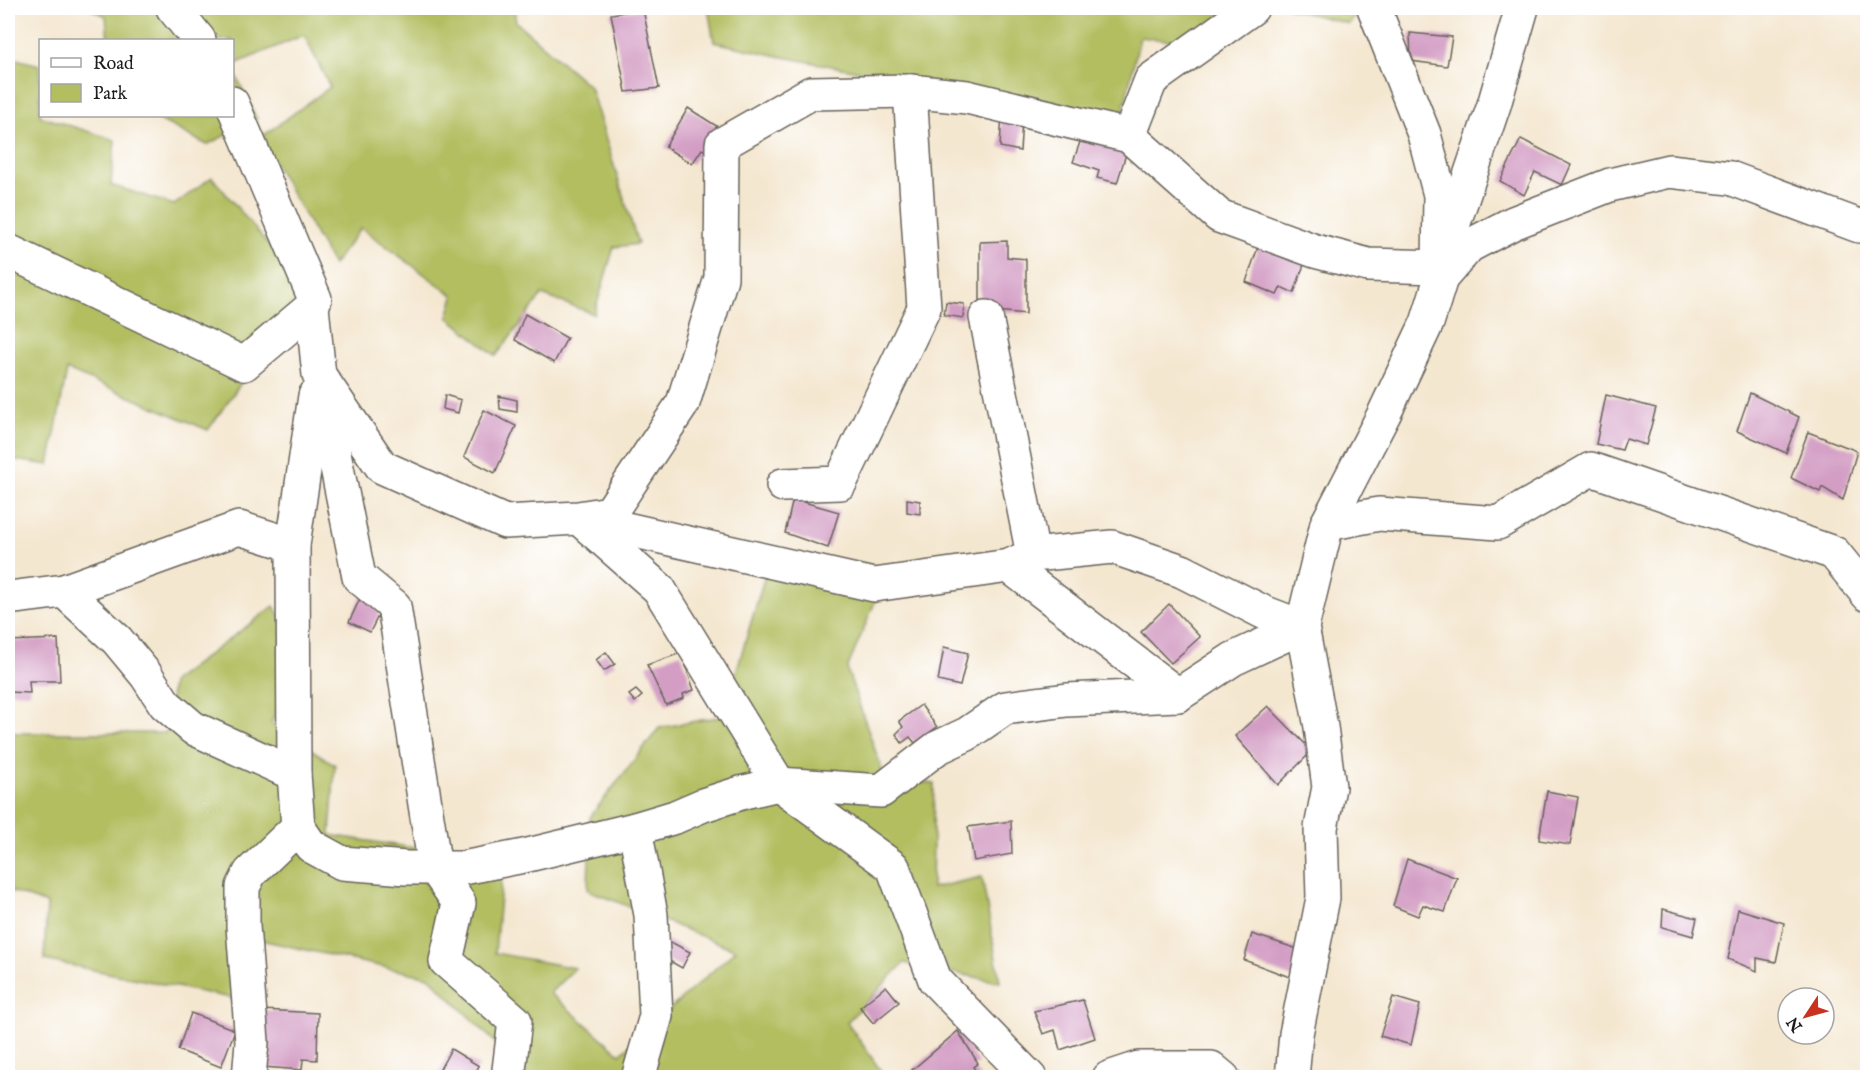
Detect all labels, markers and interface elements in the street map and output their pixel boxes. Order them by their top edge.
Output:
legend [39,39,234,117]
text: Road [93,53,134,76]
text: Park [93,83,128,106]
north arrow [1776,986,1836,1046]
text: N [1783,1012,1808,1036]

